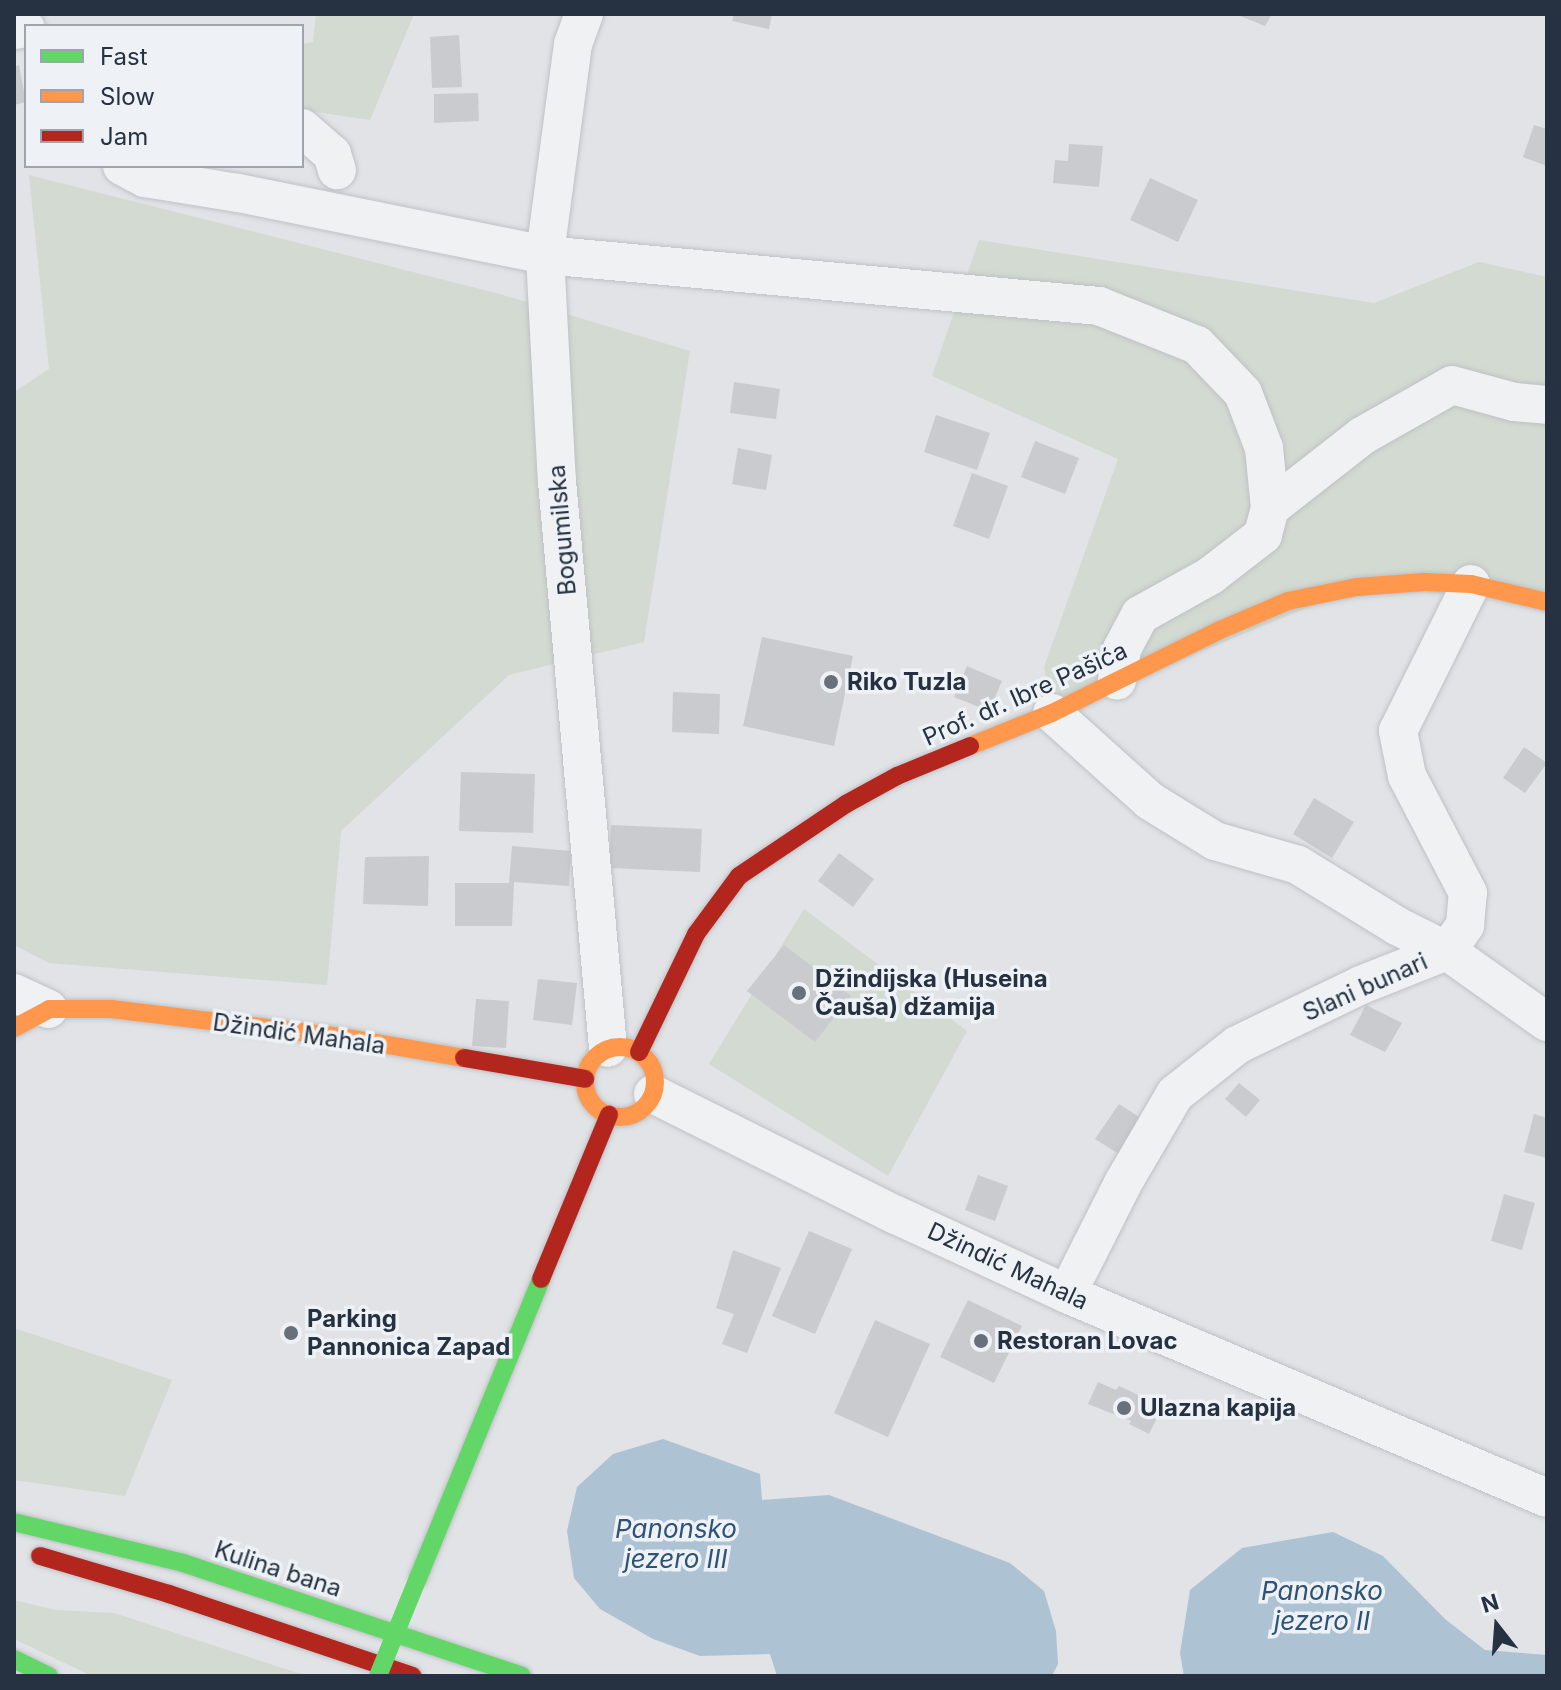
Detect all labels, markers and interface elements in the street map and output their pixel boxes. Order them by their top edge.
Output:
legend [24,24,304,168]
text: Fast [100,42,148,71]
text: Slow [100,82,155,111]
text: Jam [100,122,148,151]
street label: Bogumilska [542,464,582,596]
street label: Prof. dr. Ibre Pašića [918,636,1132,752]
place label: Riko Tuzla [847,668,966,696]
marker: Riko Tuzla [822,673,840,691]
street label: Slani bunari [1298,947,1432,1027]
place label: Džindijska (Huseina Čauša) džamija [815,965,1048,1021]
marker: Džindijska (Huseina Čauša) džamija [790,984,808,1002]
street label: Džindić Mahala [211,1008,387,1060]
street label: Džindić Mahala [923,1216,1093,1316]
place label: Parking Pannonica Zapad [307,1305,510,1361]
marker: Parking Pannonica Zapad [282,1324,300,1342]
place label: Restoran Lovac [997,1327,1178,1355]
marker: Restoran Lovac [972,1332,990,1350]
place label: Ulazna kapija [1140,1394,1296,1422]
marker: Ulazna kapija [1115,1399,1133,1417]
water label: Panonsko jezero III [615,1513,737,1574]
street label: Kulina bana [211,1535,345,1603]
water label: Panonsko jezero II [1261,1575,1383,1636]
north arrow [1457,1586,1537,1666]
text: N [1478,1588,1502,1618]

